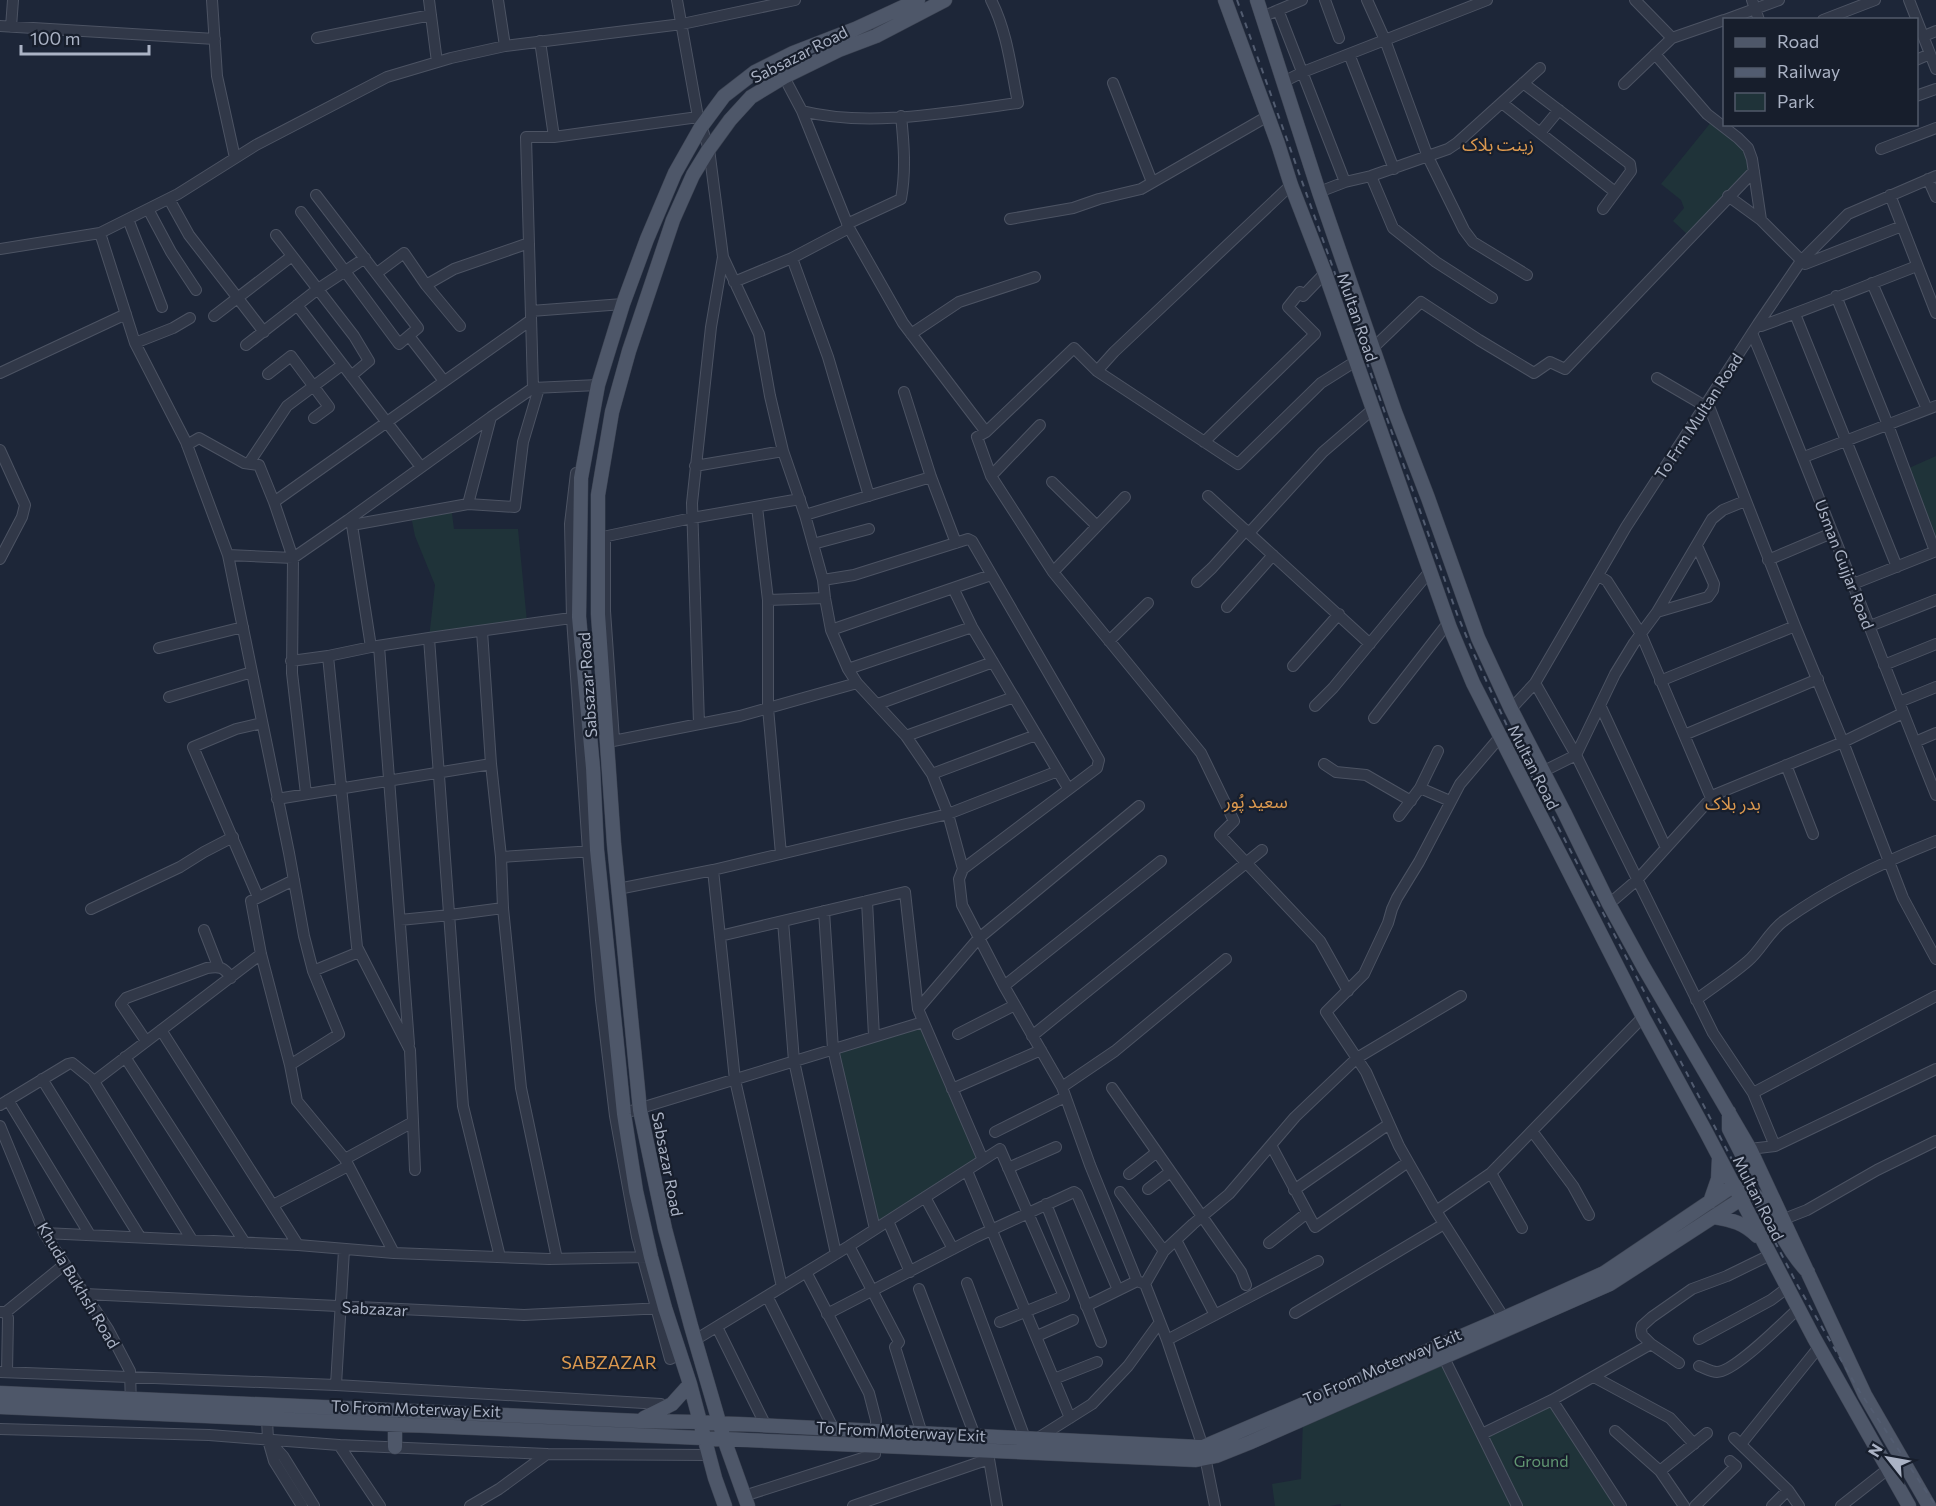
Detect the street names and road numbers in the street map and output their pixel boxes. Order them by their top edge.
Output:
street label: Sabsazar Road [748,22,850,86]
street label: Multan Road [1334,270,1382,364]
street label: To Frm Multan Road [1650,349,1746,483]
street label: Usman Gujjar Road [1811,496,1879,632]
street label: Sabsazar Road [574,632,600,738]
street label: Multan Road [1504,721,1564,813]
street label: Sabsazar Road [649,1110,687,1218]
street label: Multan Road [1729,1152,1789,1244]
street label: Khuda Bukhsh Road [34,1219,124,1351]
street label: Sabzazar [341,1297,409,1319]
street label: To From Moterway Exit [1300,1324,1464,1408]
street label: To From Moterway Exit [331,1396,502,1420]
street label: To From Moterway Exit [816,1417,987,1445]

